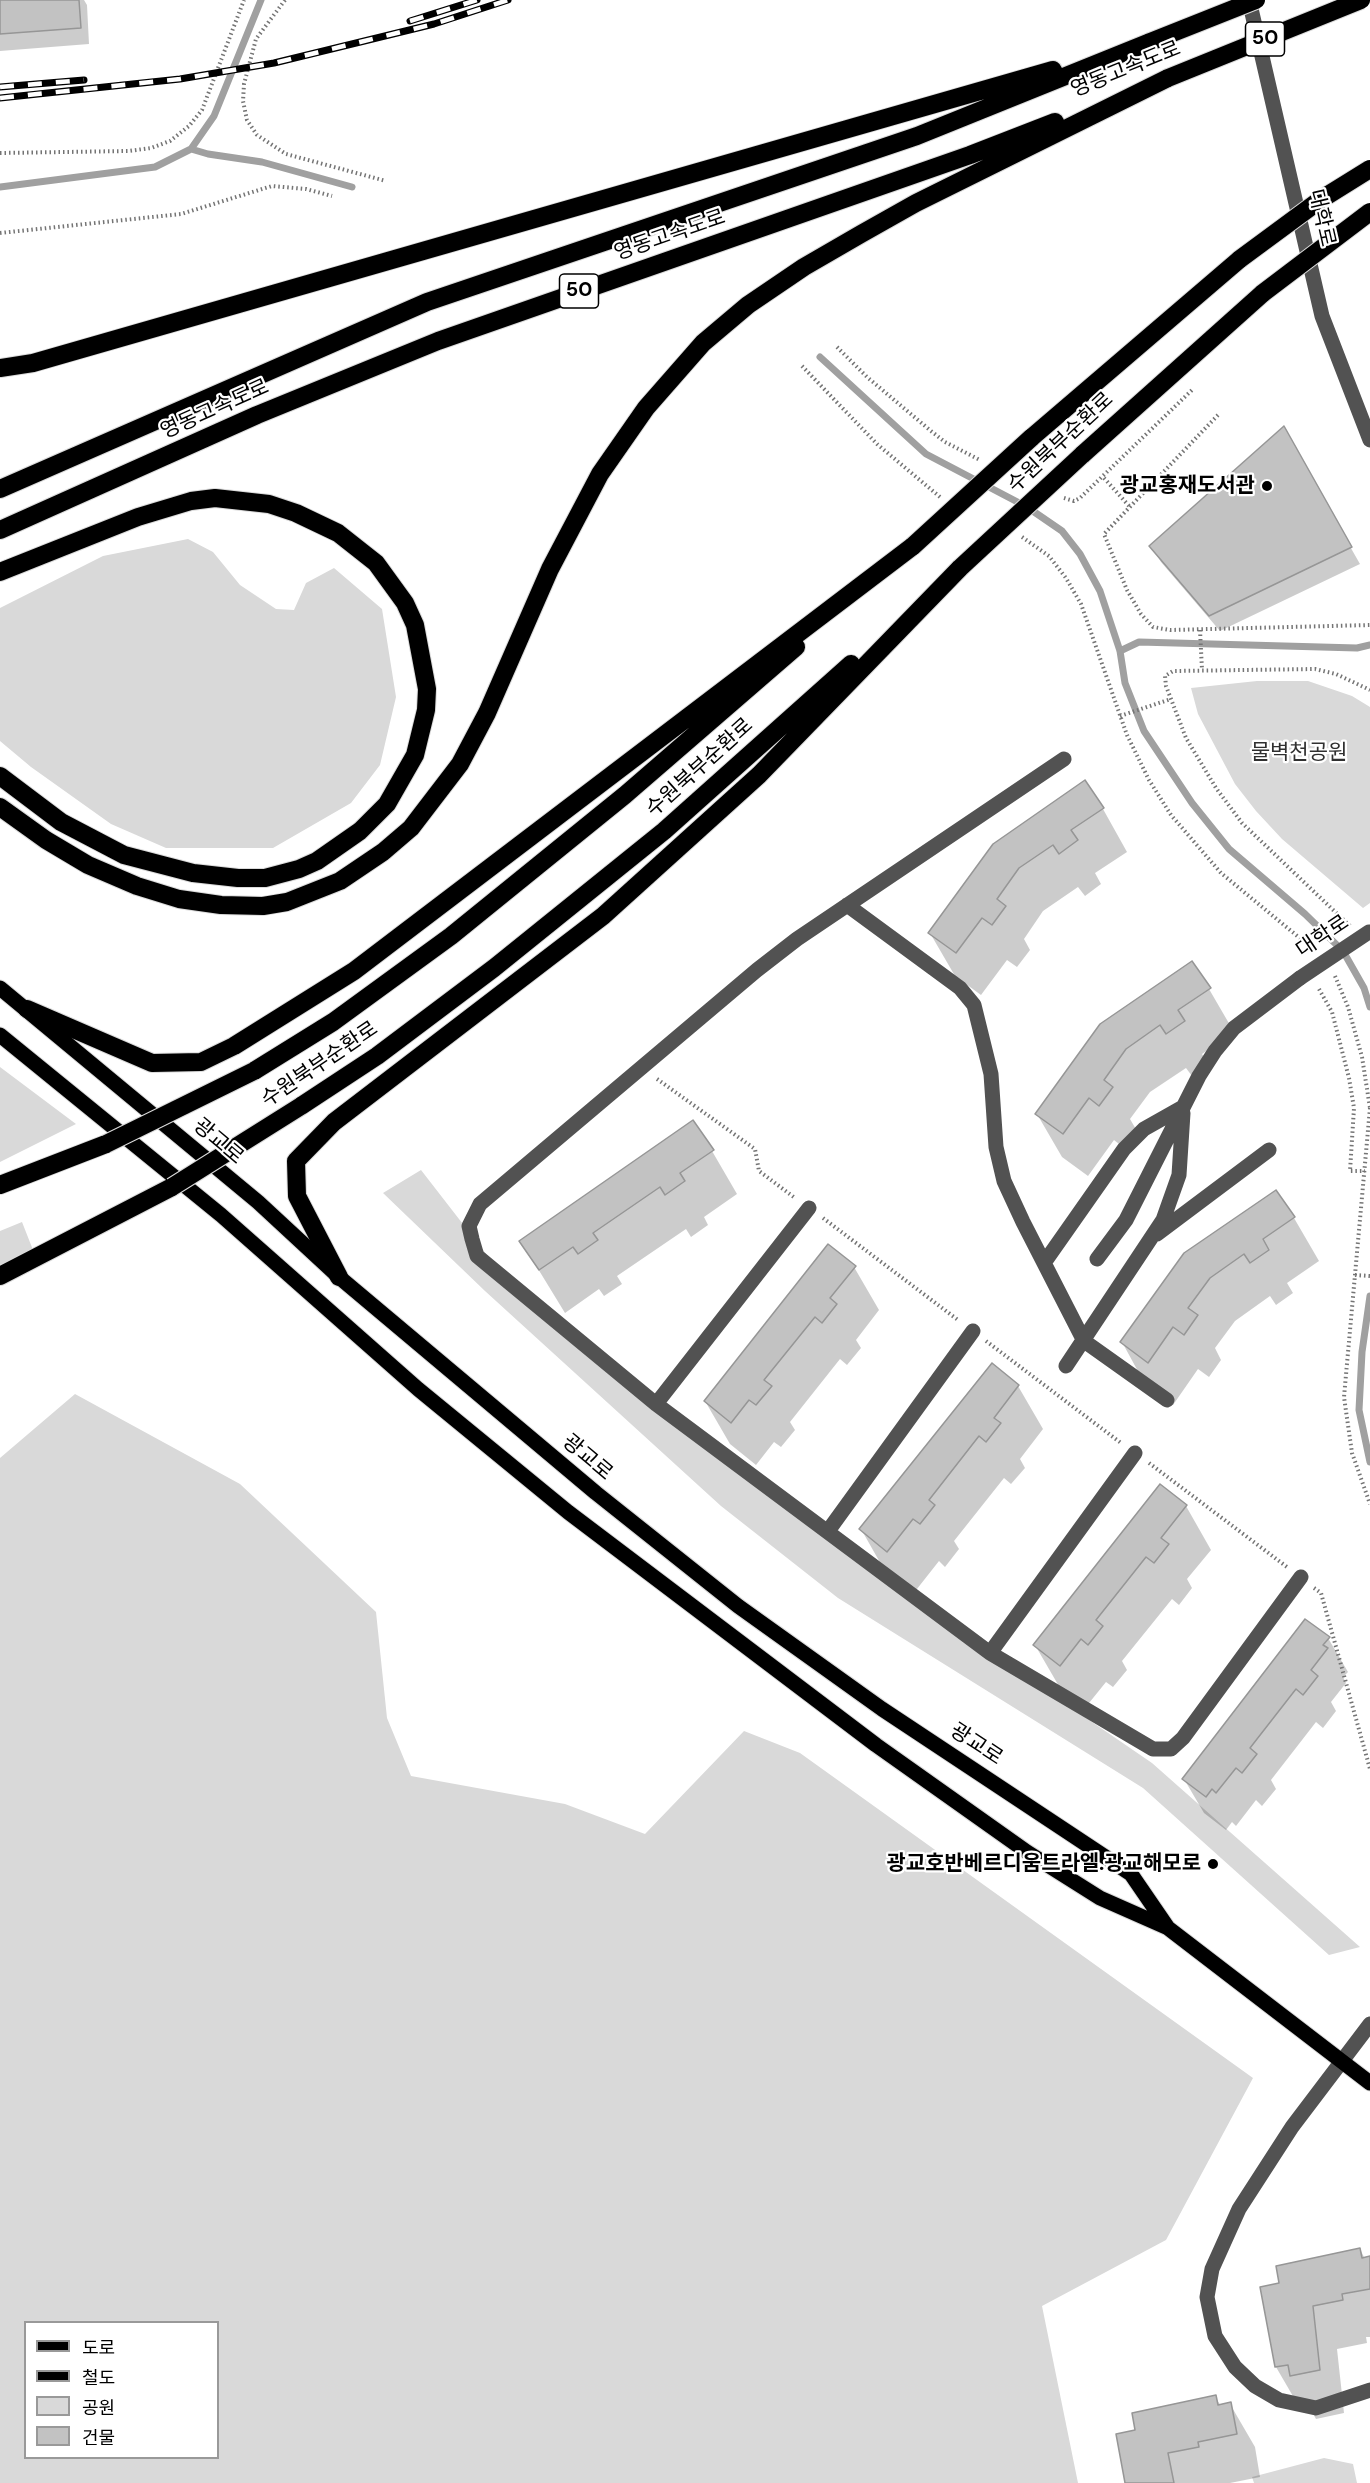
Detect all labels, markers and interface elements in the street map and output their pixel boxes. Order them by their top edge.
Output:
road number: 50 [1246,22,1284,56]
street label: 영동고속도로 [1068,37,1184,103]
street label: 대학로 [1302,187,1340,249]
street label: 영동고속도로 [611,205,729,267]
road number: 50 [560,274,598,308]
street label: 영동고속도로 [157,375,273,445]
street label: 수원북부순환로 [1003,388,1119,498]
place label: 광교홍재도서관 [1120,473,1255,499]
marker: 광교홍재도서관 [1260,479,1274,493]
street label: 수원북부순환로 [641,713,759,823]
park label: 물벽천공원 [1251,740,1347,766]
street label: 대학로 [1292,910,1354,964]
street label: 수원북부순환로 [257,1017,383,1113]
street label: 광교로 [188,1114,248,1170]
street label: 광교로 [557,1430,617,1486]
street label: 광교로 [945,1719,1007,1771]
place label: 광교호반베르디움트라엘.광교해모로 [887,1851,1201,1877]
marker: 광교호반베르디움트라엘.광교해모로 [1206,1857,1220,1871]
legend [24,2321,219,2459]
text: 도로 [82,2336,115,2360]
text: 철도 [82,2366,115,2390]
text: 공원 [82,2396,115,2420]
text: 건물 [82,2426,115,2450]

